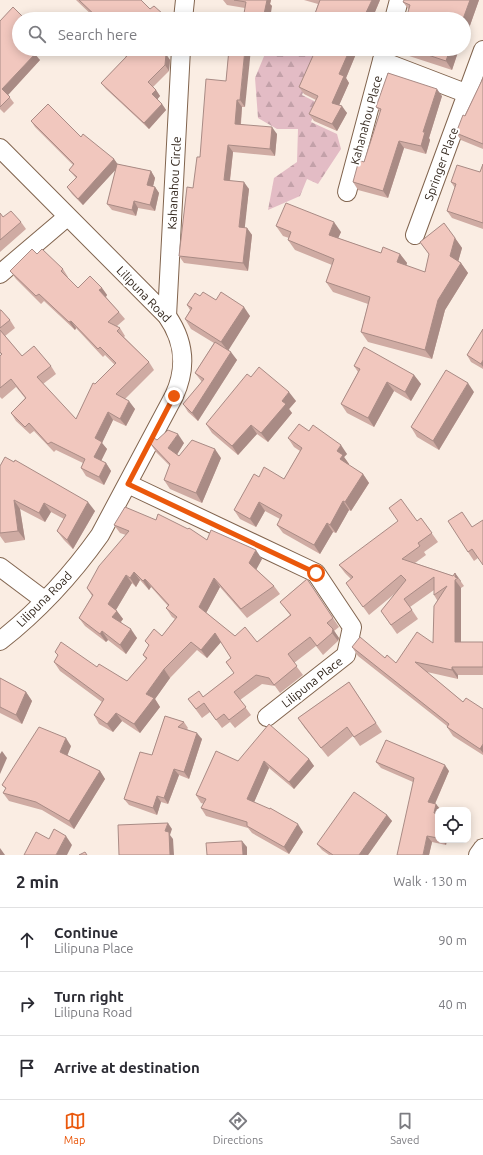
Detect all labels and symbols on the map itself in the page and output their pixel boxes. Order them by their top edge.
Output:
street label: Kahanahou Place [348,74,384,166]
street label: Springer Place [422,126,460,202]
street label: Kahanahou Circle [165,136,183,230]
street label: Lilipuna Road [114,263,174,325]
route end [165,387,183,405]
route start [307,564,325,582]
street label: Lilipuna Road [14,569,74,629]
street label: Lilipuna Place [279,654,345,710]

